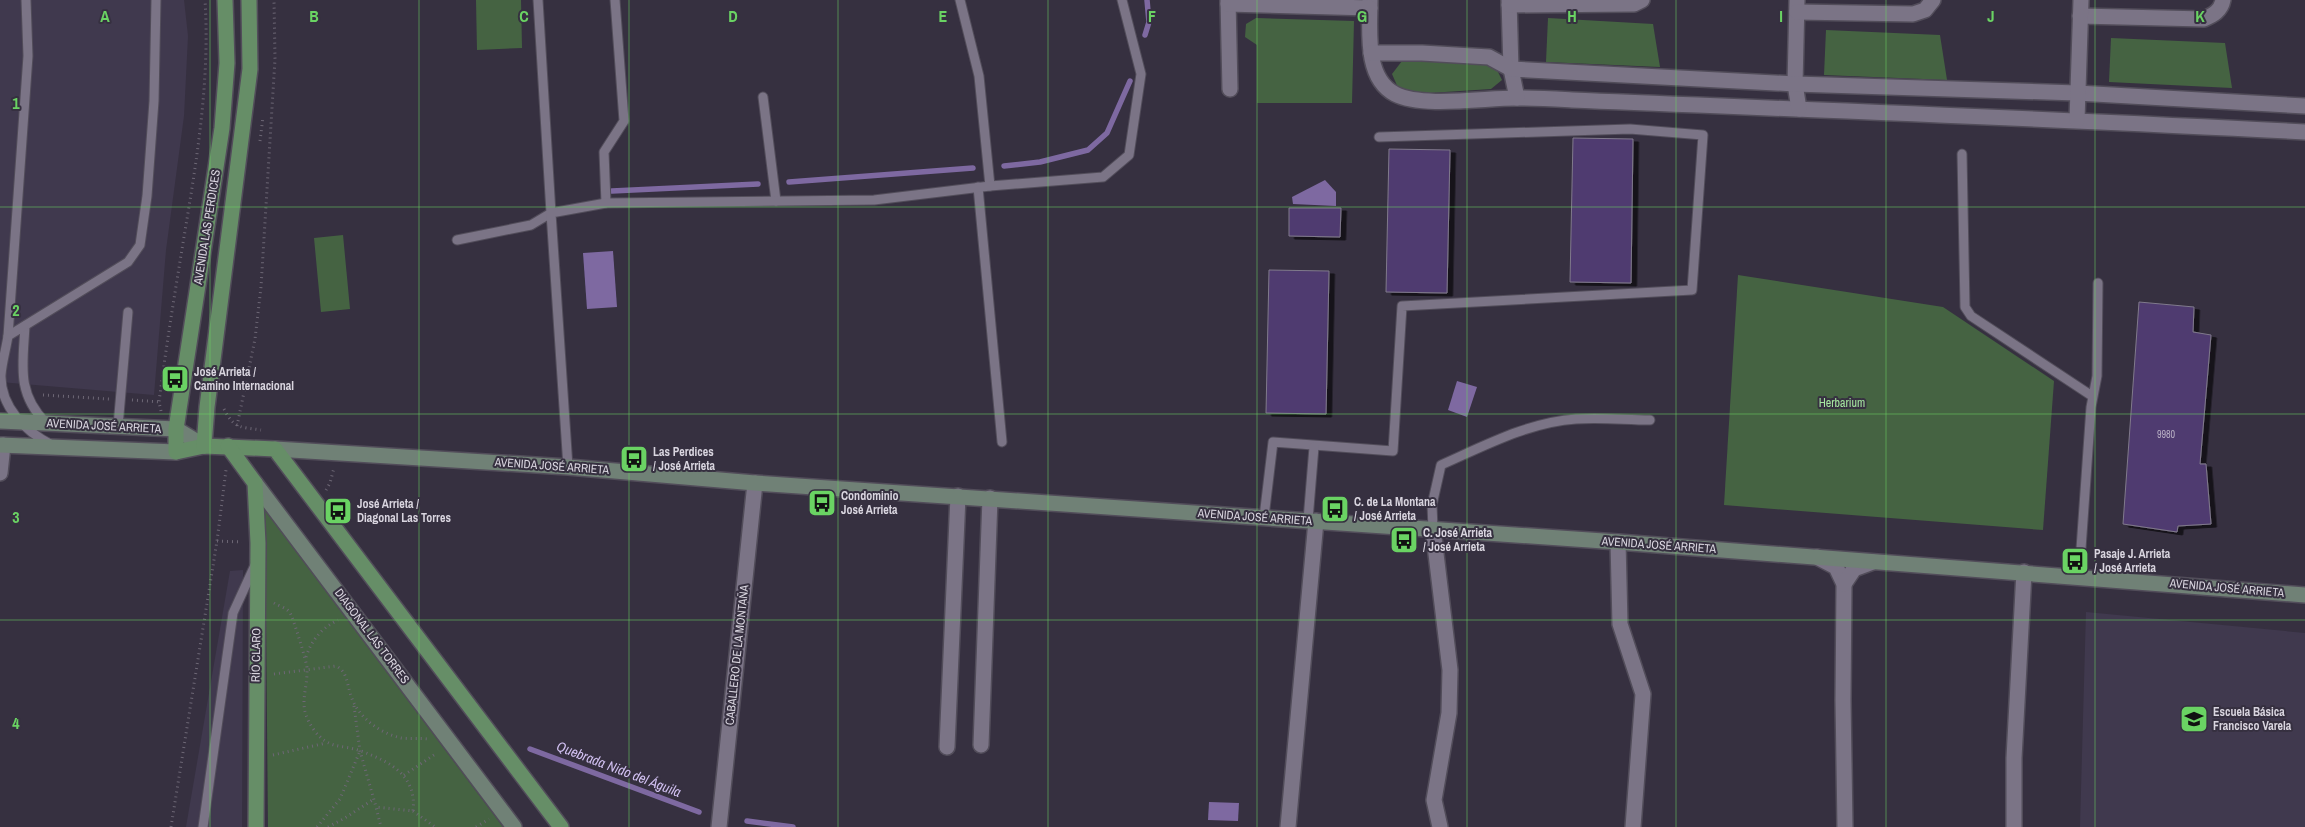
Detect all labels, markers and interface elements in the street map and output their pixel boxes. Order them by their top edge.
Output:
text: A [100,5,110,27]
text: B [309,5,319,27]
text: C [519,5,529,27]
text: D [728,5,738,27]
text: E [939,5,948,27]
text: F [1148,5,1156,27]
text: G [1357,5,1367,27]
text: H [1567,5,1577,27]
text: I [1779,5,1783,27]
text: J [1987,5,1995,27]
text: K [2195,5,2205,27]
text: 1 [12,92,20,114]
street label: AVENIDA LAS PERDICES [190,168,224,287]
text: 2 [12,299,20,321]
bus stop icon: José Arrieta / Camino Internacional [160,364,190,394]
place label: José Arrieta / Camino Internacional [194,364,294,394]
park label: Herbarium [1819,395,1865,411]
street label: AVENIDA JOSÉ ARRIETA [45,415,162,437]
house number: 9980 [2157,428,2176,441]
bus stop icon: Las Perdices / José Arrieta [619,444,649,474]
place label: Las Perdices / José Arrieta [653,444,716,474]
street label: AVENIDA JOSÉ ARRIETA [493,454,610,478]
bus stop icon: Condominio José Arrieta [807,488,837,518]
place label: Condominio José Arrieta [841,488,898,518]
bus stop icon: C. de La Montana / José Arrieta [1320,494,1350,524]
place label: C. de La Montana / José Arrieta [1354,494,1436,524]
bus stop icon: José Arrieta / Diagonal Las Torres [323,496,353,526]
place label: José Arrieta / Diagonal Las Torres [357,496,451,526]
street label: AVENIDA JOSÉ ARRIETA [1196,505,1313,529]
text: 3 [12,506,20,528]
bus stop icon: C. José Arrieta / José Arrieta [1389,525,1419,555]
place label: C. José Arrieta / José Arrieta [1423,525,1493,555]
street label: AVENIDA JOSÉ ARRIETA [1600,533,1717,557]
bus stop icon: Pasaje J. Arrieta / José Arrieta [2060,546,2090,576]
place label: Pasaje J. Arrieta / José Arrieta [2094,546,2171,576]
street label: AVENIDA JOSÉ ARRIETA [2168,575,2285,601]
street label: CABALLERO DE LA MONTAÑA [722,584,752,726]
street label: DIAGONAL LAS TORRES [331,585,413,687]
street label: RÍO CLARO [248,627,264,682]
school or university icon: Escuela Básica Francisco Varela [2179,704,2209,734]
place label: Escuela Básica Francisco Varela [2213,704,2292,734]
text: 4 [12,712,20,734]
water label: Quebrada Nido del Águila [554,737,684,801]

